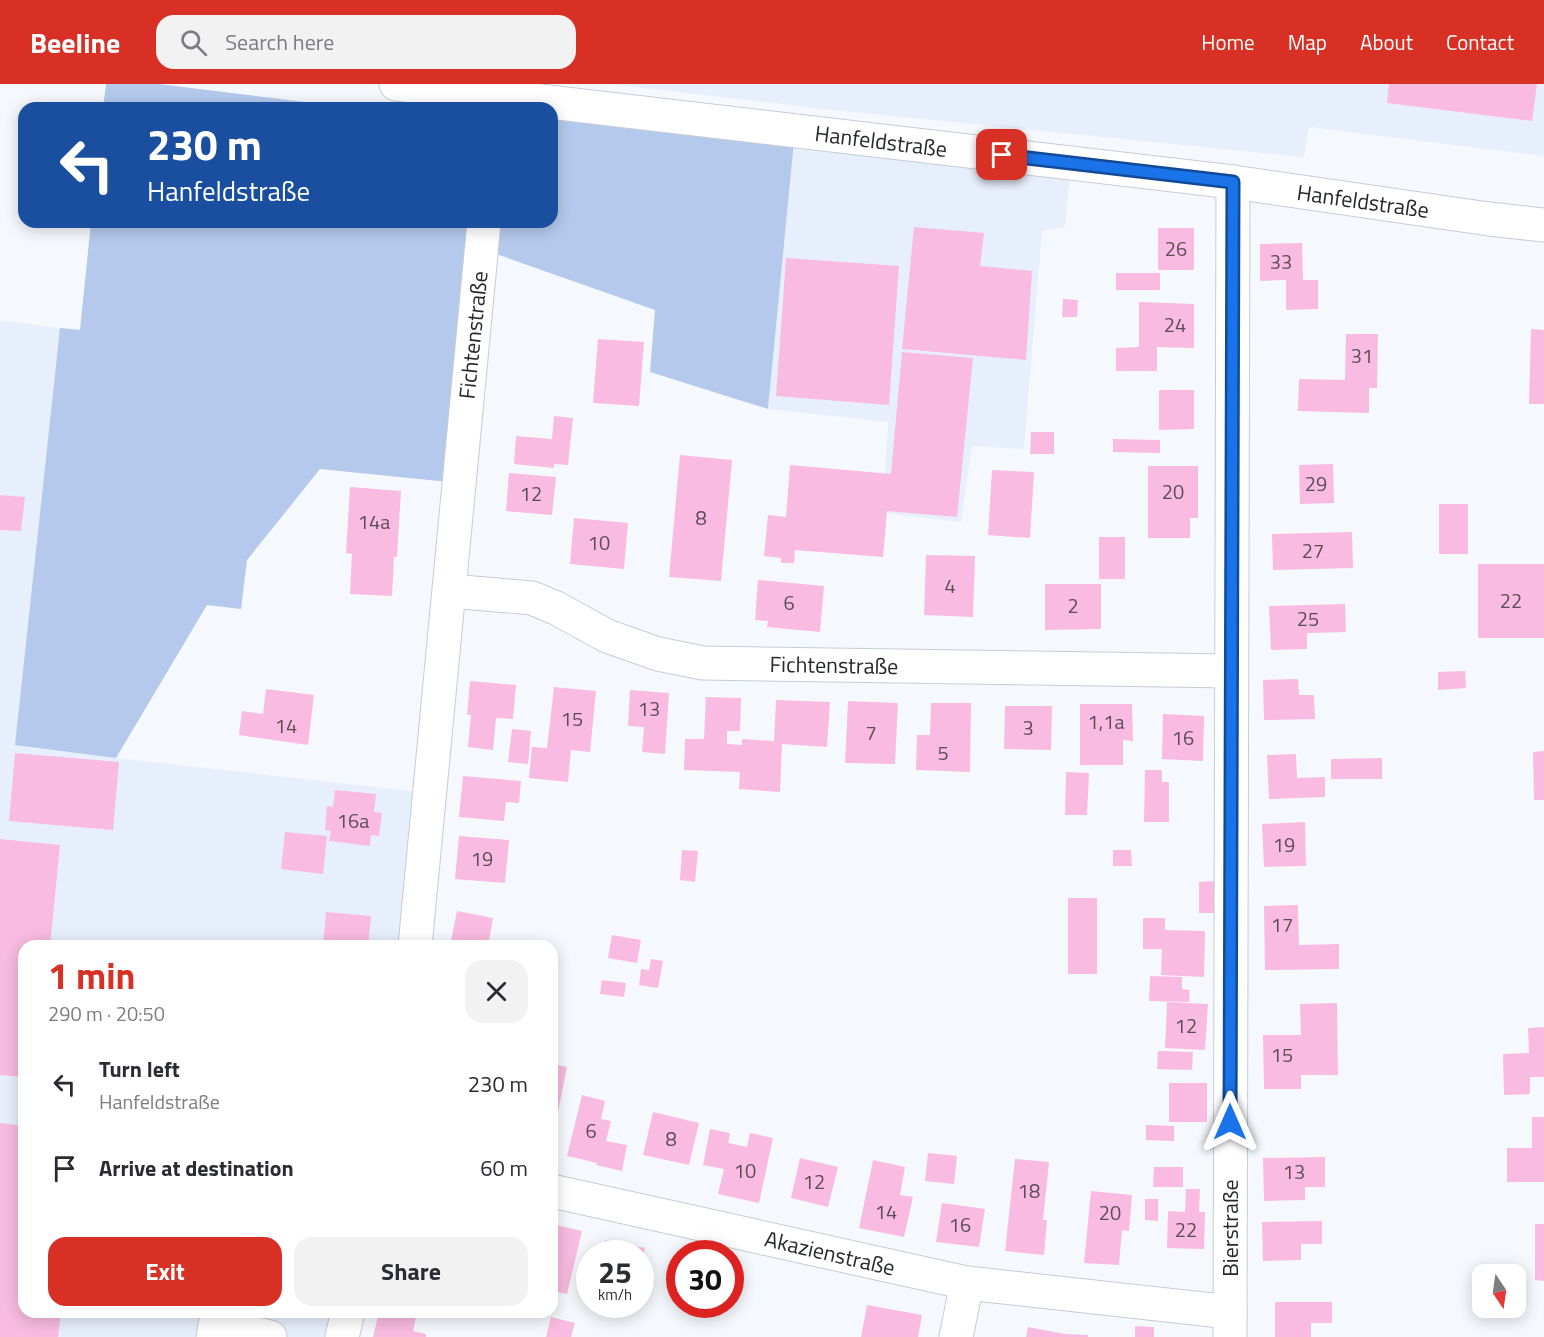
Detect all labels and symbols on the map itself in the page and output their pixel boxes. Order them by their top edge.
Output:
street label: Hanfeldstraße [813,116,949,166]
pin [976,129,1027,180]
street label: Hanfeldstraße [1295,175,1431,227]
house number: 26 [1165,233,1187,264]
house number: 33 [1270,246,1292,277]
street label: Fichtenstraße [449,269,497,401]
house number: 24 [1164,309,1186,340]
house number: 31 [1351,340,1373,371]
house number: 29 [1305,468,1327,499]
house number: 20 [1162,476,1184,507]
house number: 12 [520,478,542,509]
house number: 8 [695,502,707,533]
house number: 14a [358,506,390,537]
house number: 10 [588,527,610,558]
house number: 27 [1302,535,1324,566]
house number: 4 [944,570,956,601]
house number: 22 [1500,585,1522,616]
house number: 6 [783,587,795,618]
house number: 2 [1067,590,1079,621]
house number: 25 [1297,603,1319,634]
street label: Fichtenstraße [769,647,899,683]
house number: 13 [638,693,660,724]
house number: 15 [561,703,583,734]
house number: 1,1a [1088,706,1124,737]
house number: 14 [275,710,297,741]
house number: 3 [1022,712,1034,743]
house number: 7 [865,717,877,748]
house number: 16 [1172,722,1194,753]
house number: 5 [937,737,949,768]
house number: 16a [337,805,369,836]
house number: 19 [1273,829,1295,860]
house number: 19 [471,843,493,874]
house number: 17 [1271,909,1293,940]
house number: 12 [1175,1010,1197,1041]
house number: 15 [1271,1039,1293,1070]
position arrow [1198,1090,1262,1154]
house number: 6 [585,1115,597,1146]
house number: 8 [665,1123,677,1154]
house number: 10 [734,1155,756,1186]
house number: 13 [1283,1156,1305,1187]
house number: 12 [803,1166,825,1197]
house number: 18 [1018,1175,1040,1206]
street label: Bierstraße [1213,1179,1247,1277]
house number: 14 [875,1196,897,1227]
house number: 20 [1099,1197,1121,1228]
house number: 16 [949,1209,971,1240]
house number: 22 [1175,1214,1197,1245]
street label: Akazienstraße [762,1222,898,1284]
speed limit sign: 30 [666,1240,744,1318]
north arrow [1472,1264,1526,1318]

